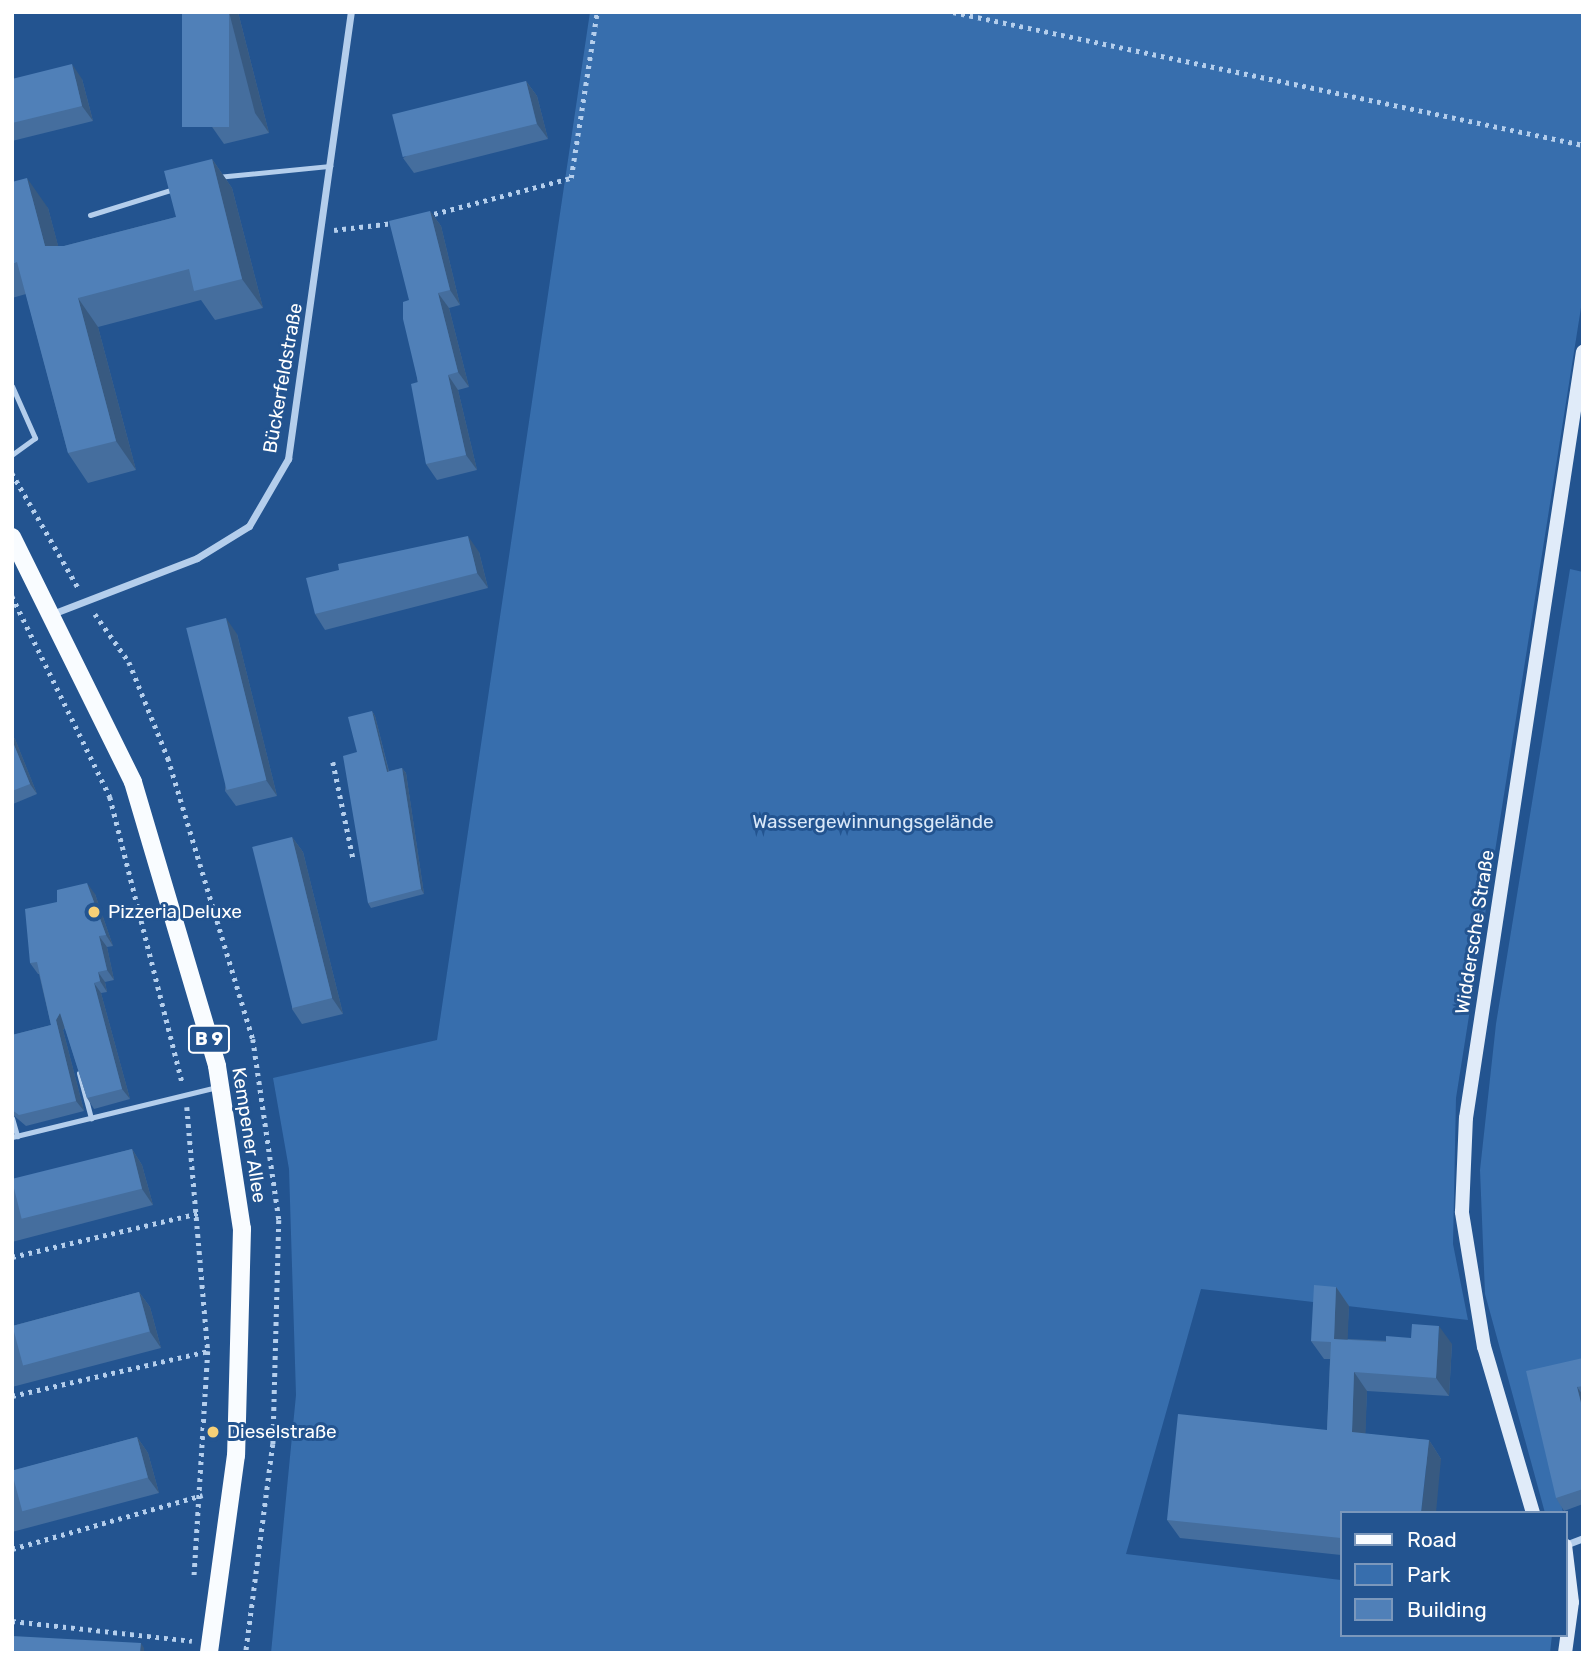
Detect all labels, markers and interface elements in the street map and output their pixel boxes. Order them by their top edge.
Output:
street label: Bückerfeldstraße [259,301,307,455]
park label: Wassergewinnungsgelände [752,811,994,833]
street label: Widdersche Straße [1451,848,1499,1016]
place label: Pizzeria Deluxe [108,901,242,923]
marker: Pizzeria Deluxe [86,904,102,920]
road number: B 9 [186,1024,232,1054]
street label: Kempener Allee [227,1065,271,1205]
place label: Dieselstraße [227,1421,337,1443]
marker: Dieselstraße [205,1424,221,1440]
legend [1340,1511,1567,1637]
text: Road [1407,1527,1457,1552]
text: Park [1407,1562,1451,1587]
text: Building [1407,1597,1487,1622]

